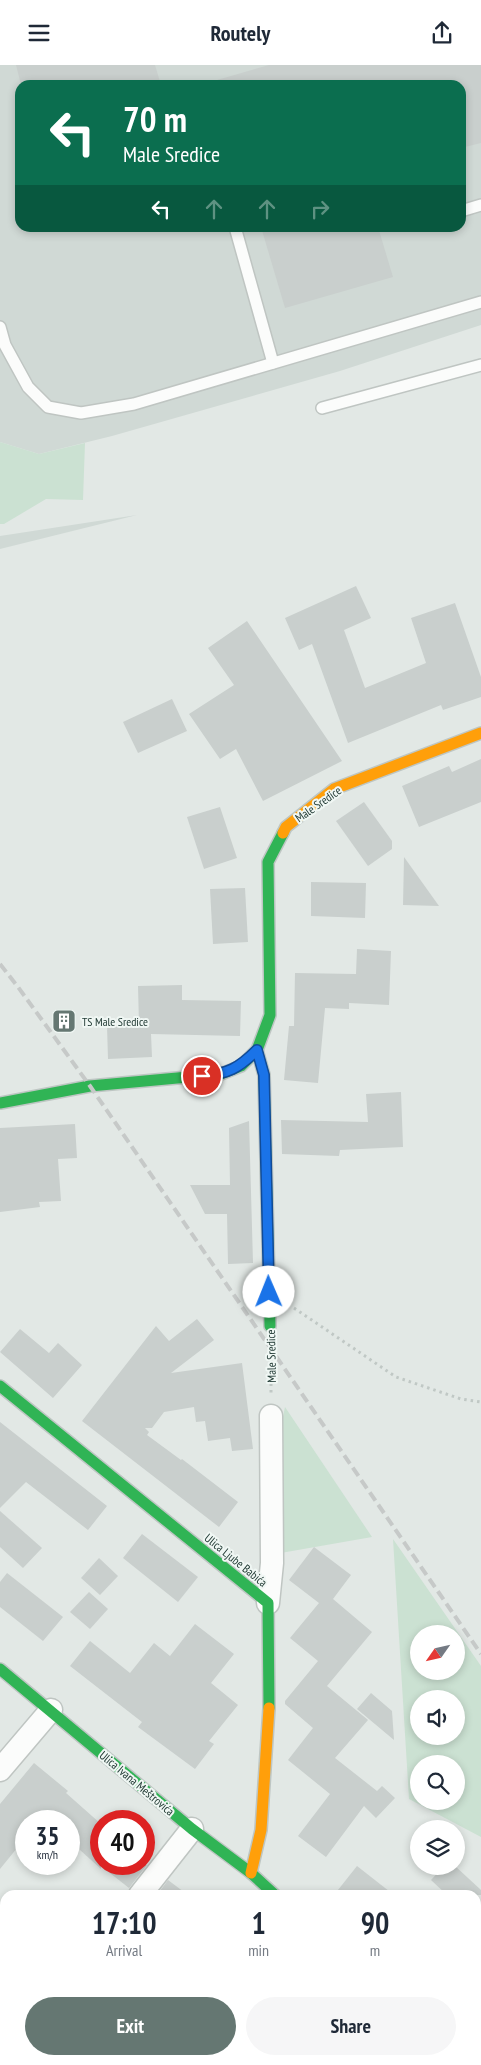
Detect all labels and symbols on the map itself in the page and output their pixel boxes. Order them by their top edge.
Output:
street label: Male Sredice [292,783,344,825]
building icon: TS Male Sredice [51,1008,77,1034]
place label: TS Male Sredice [82,1014,148,1029]
pin [181,1055,223,1097]
position arrow [242,1265,294,1317]
street label: Male Sredice [263,1329,279,1383]
street label: Ulica Ljube Babića [202,1530,270,1590]
north arrow [410,1625,465,1680]
street label: Ulica Ivana Meštrovića [97,1747,178,1819]
speed limit sign: 40 [90,1810,155,1875]

